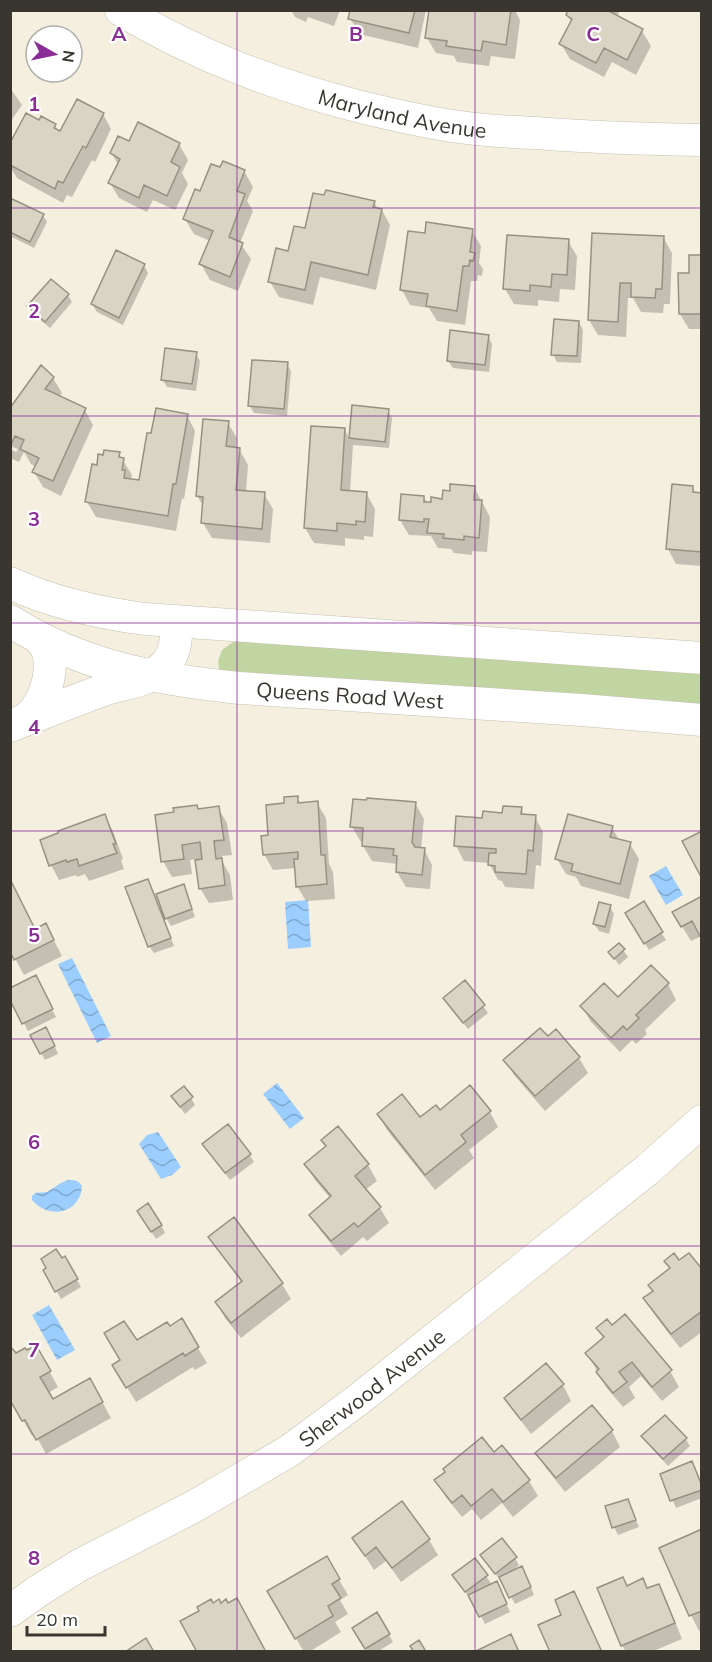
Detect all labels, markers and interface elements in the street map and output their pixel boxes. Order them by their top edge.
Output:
text: A [112,21,127,46]
text: B [349,21,363,46]
text: C [586,21,600,46]
north arrow [24,24,84,84]
text: N [58,49,80,64]
street label: Maryland Avenue [315,83,488,143]
text: 1 [28,91,40,116]
text: 2 [28,298,40,323]
text: 3 [28,506,40,531]
street label: Queens Road West [255,676,444,714]
text: 4 [28,714,40,739]
text: 5 [28,922,40,947]
text: 6 [28,1129,40,1154]
street label: Sherwood Avenue [293,1323,450,1453]
text: 7 [28,1337,40,1362]
text: 8 [28,1545,40,1570]
scale bar [27,1599,105,1637]
text: 20 m [36,1608,78,1631]

